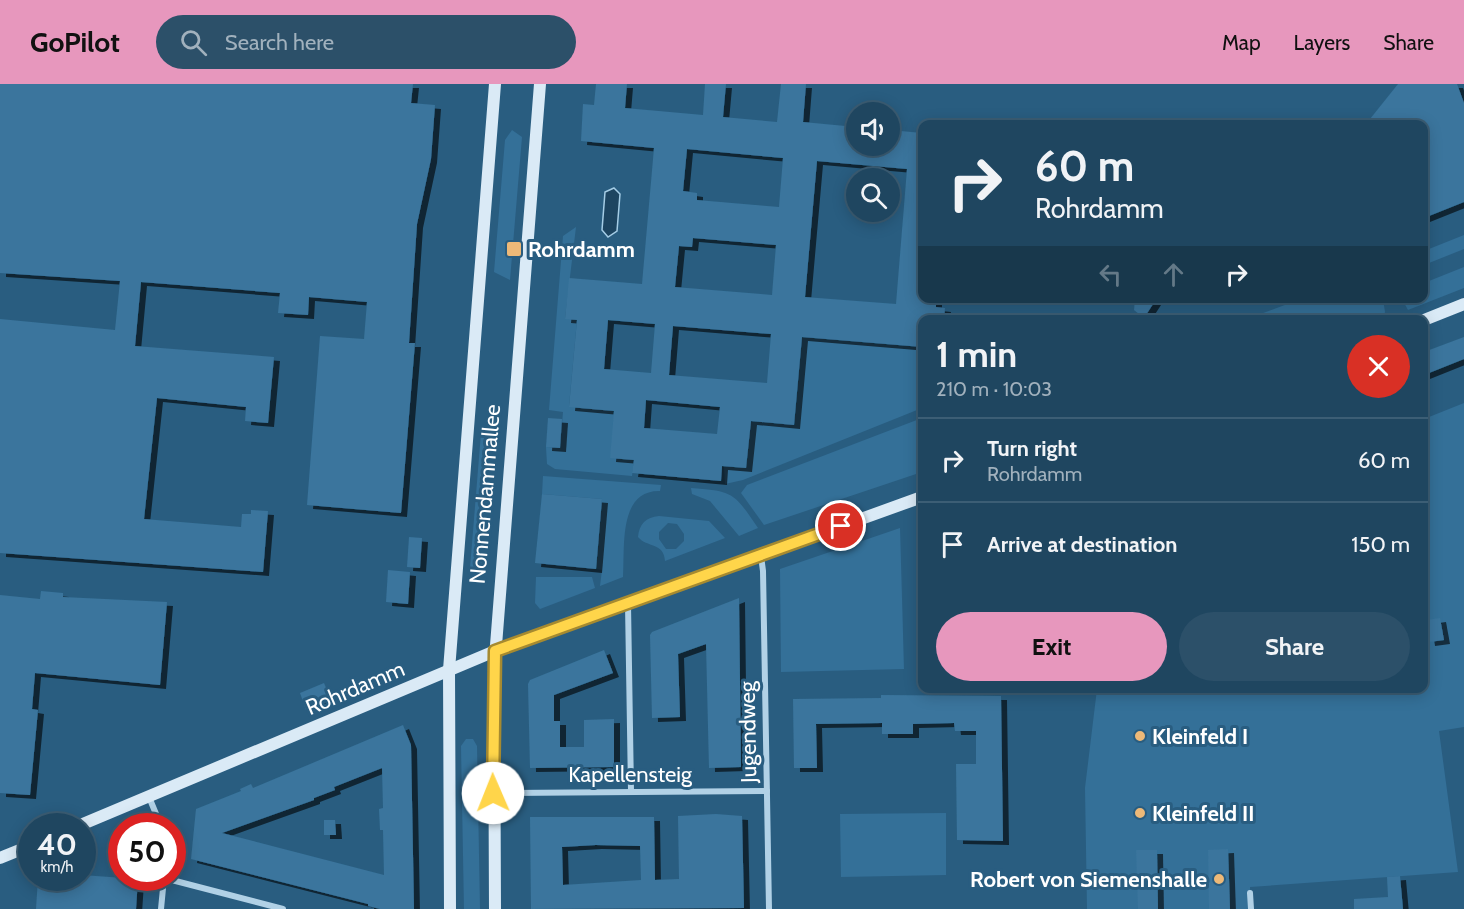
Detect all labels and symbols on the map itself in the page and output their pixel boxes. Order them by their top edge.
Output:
place label: Rohrdamm [528,236,635,263]
marker: Rohrdamm [505,240,523,258]
street label: Nonnendammallee [464,403,506,585]
pin [815,500,866,551]
street label: Rohrdamm [301,655,409,721]
street label: Jugendweg [734,680,762,784]
place label: Kleinfeld I [1152,723,1248,750]
marker: Kleinfeld I [1133,729,1147,743]
position arrow [461,761,525,825]
street label: Kapellensteig [568,761,693,788]
place label: Kleinfeld II [1152,800,1254,827]
marker: Kleinfeld II [1133,806,1147,820]
speed limit sign: 50 [108,813,186,891]
place label: Robert von Siemenshalle [970,866,1207,893]
marker: Robert von Siemenshalle [1212,872,1226,886]

